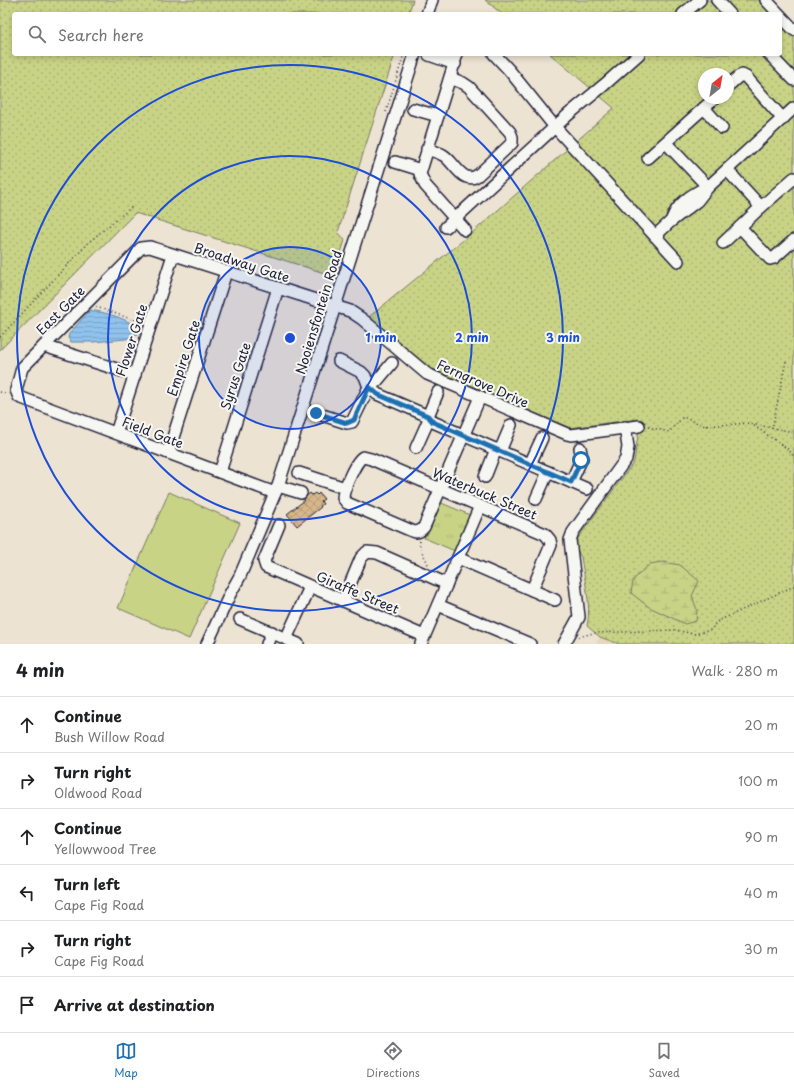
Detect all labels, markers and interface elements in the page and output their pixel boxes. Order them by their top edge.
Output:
search box [12,12,782,56]
icon: search [26,23,48,45]
text: Search here [58,23,144,46]
north arrow [698,68,734,104]
street label: Broadway Gate [192,238,292,286]
street label: Nooiensfontein Road [290,248,346,376]
street label: East Gate [31,281,89,339]
street label: Flower Gate [110,301,152,379]
street label: Empire Gate [162,317,204,399]
text: 1 min [365,328,397,346]
text: 2 min [455,328,489,346]
text: 3 min [546,328,580,346]
centre of rings [283,331,297,345]
street label: Syrus Gate [215,340,255,412]
street label: Ferngrove Drive [434,354,532,412]
route end [307,404,325,422]
street label: Field Gate [120,412,187,452]
route start [572,451,590,469]
street label: Waterbuck Street [430,462,540,524]
street label: Giraffe Street [314,566,402,618]
text: 4 min [16,657,64,683]
text: Walk · 280 m [691,661,778,680]
text: Continue [54,704,122,727]
icon: ahead [16,714,38,736]
text: 20 m [744,715,778,734]
text: Bush Willow Road [54,727,165,746]
text: Turn right [54,760,131,783]
icon: right [16,770,38,792]
text: 100 m [738,771,778,790]
text: Oldwood Road [54,783,142,802]
text: Continue [54,816,122,839]
icon: ahead [16,826,38,848]
text: 90 m [745,827,778,846]
text: Yellowwood Tree [54,839,157,858]
text: Turn left [54,872,120,895]
icon: left [16,882,38,904]
text: 40 m [744,883,778,902]
text: Cape Fig Road [54,895,144,914]
text: Turn right [54,928,131,951]
icon: right [16,938,38,960]
text: 30 m [744,939,778,958]
text: Cape Fig Road [54,951,144,970]
text: Arrive at destination [54,993,215,1016]
icon: arrive [16,994,38,1016]
tab: Map [114,1040,138,1081]
tab: Directions [366,1040,420,1081]
tab: Saved [648,1040,680,1081]

